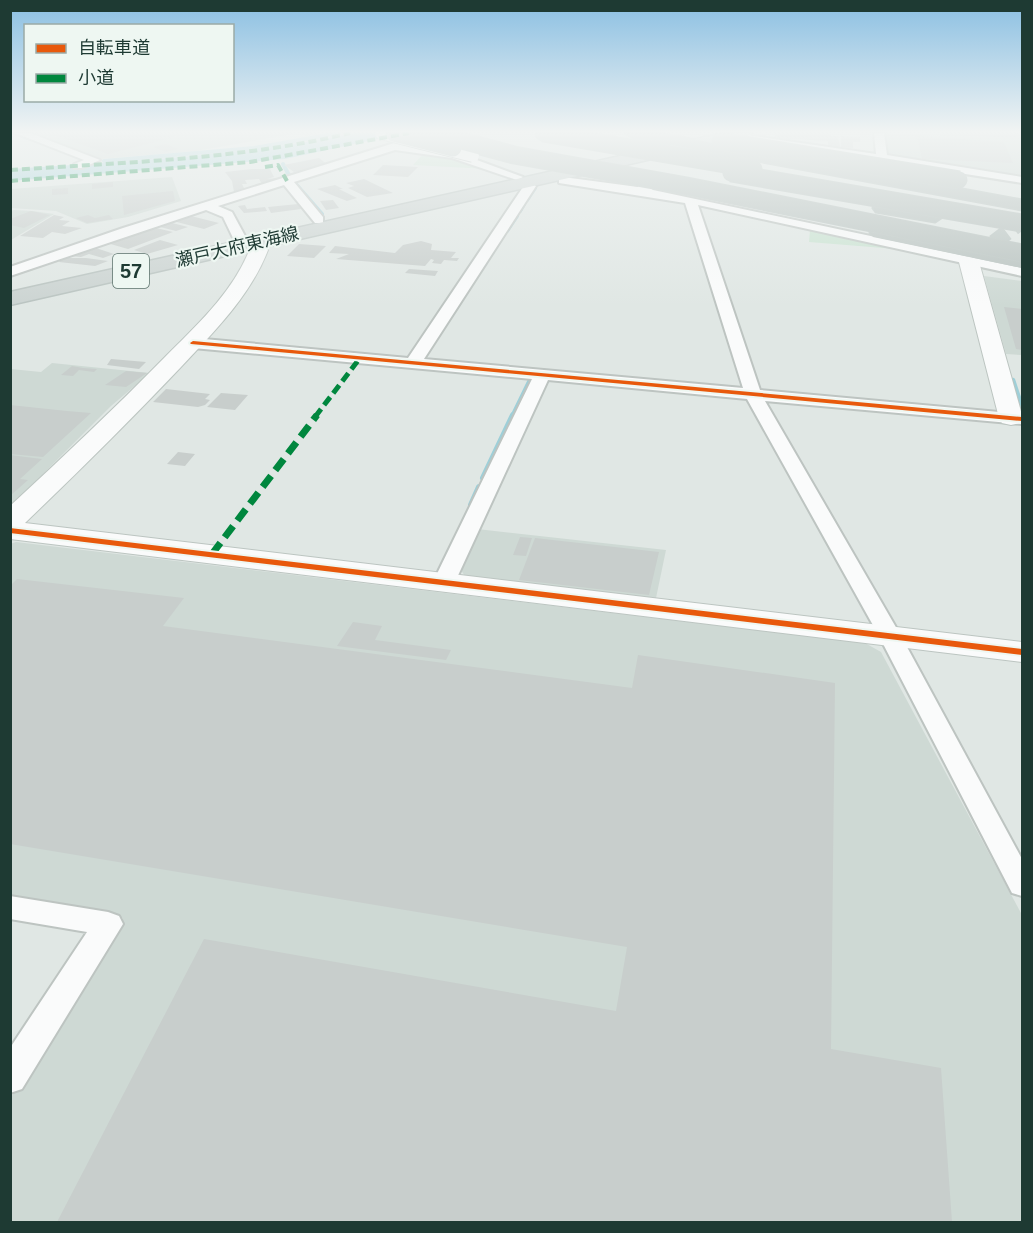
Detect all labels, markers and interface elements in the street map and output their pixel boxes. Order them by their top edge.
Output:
legend [24,24,234,102]
text: 自転車道 [78,38,150,58]
text: 小道 [78,68,114,88]
street label: 瀬戸大府東海線 [173,223,301,271]
road number: 57 [113,254,149,288]

